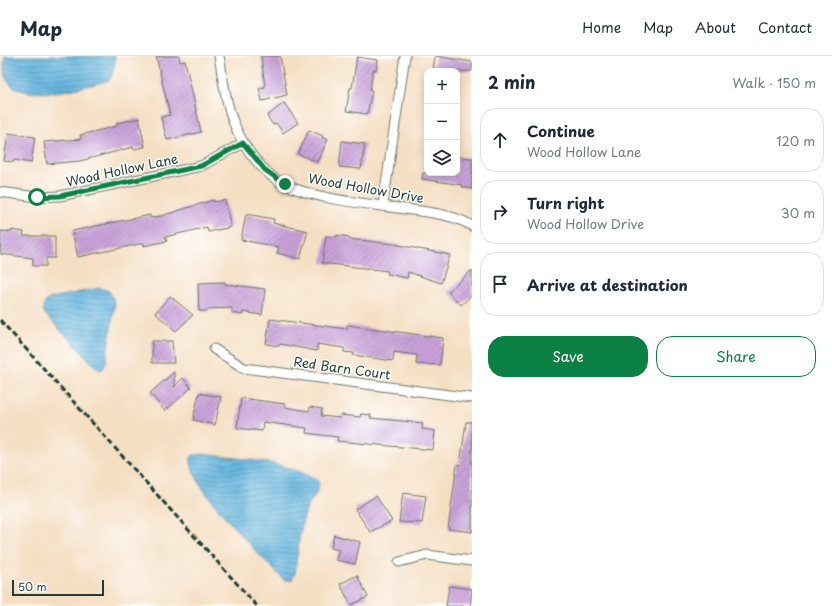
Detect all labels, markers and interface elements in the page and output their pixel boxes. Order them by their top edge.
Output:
text: Map [20,14,62,42]
text: Home [582,17,621,38]
text: Map [643,17,673,38]
text: About [695,17,736,38]
text: Contact [758,17,812,38]
map controls [424,68,460,176]
button: + [424,68,460,104]
text: 2 min [488,69,535,95]
text: Walk · 150 m [732,73,816,92]
button: − [424,104,460,140]
text: Continue [527,119,595,142]
icon: ahead [489,129,511,151]
text: 120 m [776,131,815,150]
button: layers [424,140,460,176]
text: Wood Hollow Lane [527,142,641,161]
street label: Wood Hollow Lane [64,148,180,191]
street label: Wood Hollow Drive [307,168,426,207]
route end [276,175,294,193]
route start [28,188,46,206]
text: Turn right [527,191,604,214]
icon: right [489,201,511,223]
text: 30 m [781,203,815,222]
text: Wood Hollow Drive [527,214,644,233]
icon: arrive [489,273,511,295]
text: Arrive at destination [527,273,688,296]
button: Save [488,336,648,377]
button: Share [656,336,816,377]
street label: Red Barn Court [292,351,392,384]
scale bar [12,578,104,597]
text: 50 m [18,578,47,595]

